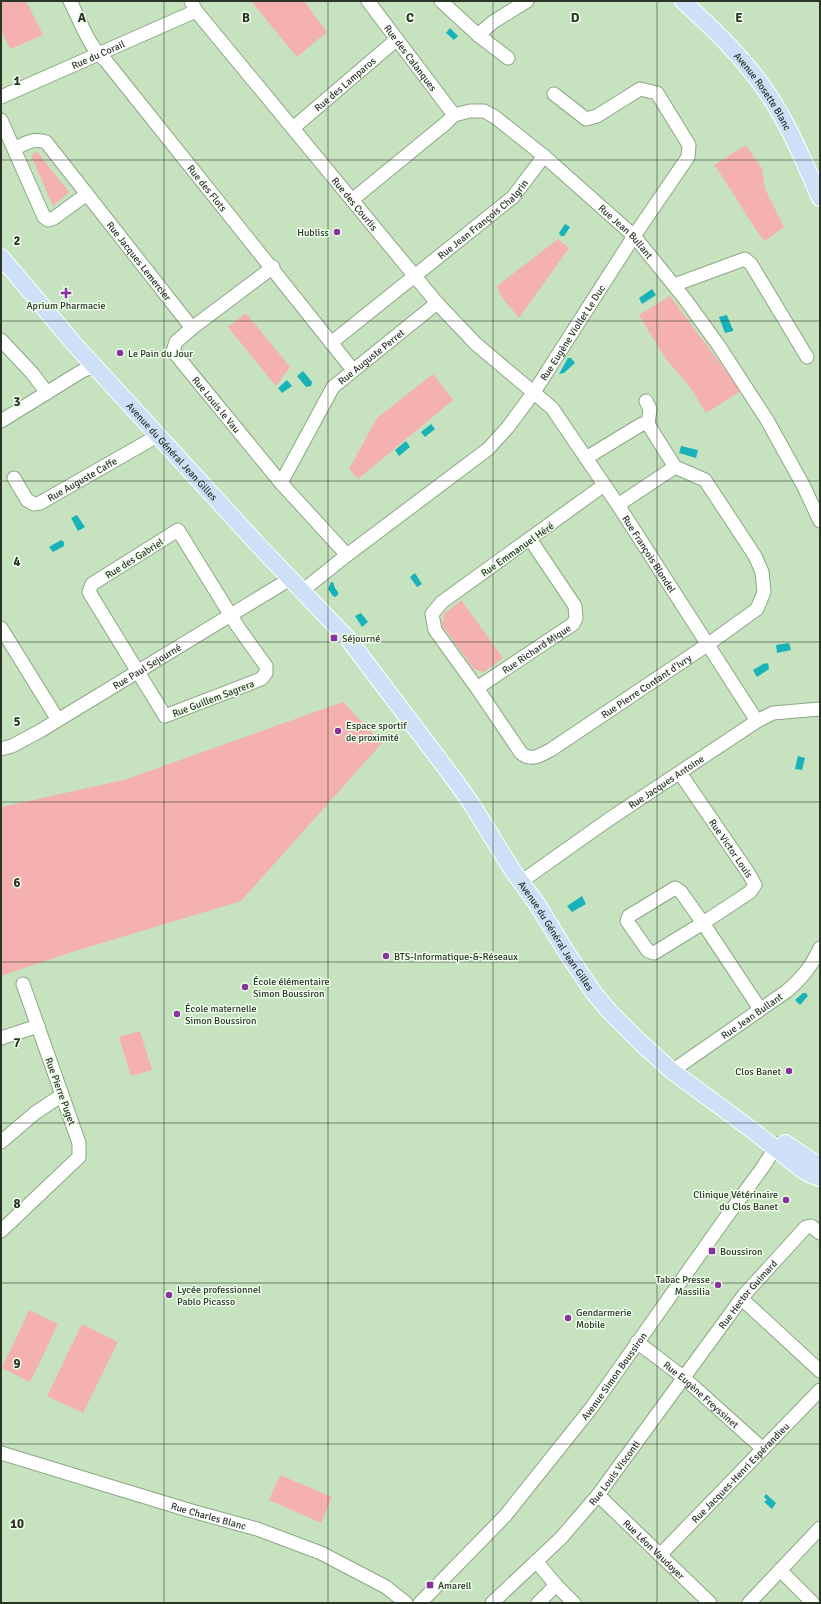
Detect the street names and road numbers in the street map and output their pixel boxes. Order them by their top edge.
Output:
street label: Rue des Calanques [381,23,439,94]
street label: Rue du Corail [70,38,127,72]
street label: Avenue Rosette Blanc [731,50,793,133]
street label: Rue des Lamparos [312,55,379,114]
street label: Rue des Flots [184,163,229,215]
street label: Rue des Courlis [329,175,380,234]
street label: Rue Jean François Chalgrin [436,178,531,262]
street label: Rue Jean Bullant [596,202,655,262]
street label: Rue Jacques Lemercier [104,219,174,304]
street label: Rue Eugène Viollet Le Duc [538,283,608,383]
street label: Rue Auguste Perret [336,326,408,388]
street label: Rue Louis le Vau [189,374,242,436]
street label: Avenue du Général Jean Gilles [124,400,220,504]
street label: Rue Auguste Caffe [46,455,119,505]
street label: Rue François Blondel [619,513,678,595]
street label: Rue Emmanuel Héré [479,520,556,580]
street label: Rue des Gabriel [103,536,166,582]
street label: Rue Richard Mique [500,622,573,677]
street label: Rue Paul Sejourné [111,642,184,692]
street label: Rue Pierre Contant d'Ivry [599,652,694,721]
street label: Rue Guillem Sagrera [171,678,256,720]
street label: Rue Jacques Antoine [626,753,707,812]
street label: Rue Victor Louis [706,817,755,881]
street label: Avenue du Général Jean Gilles [515,879,596,994]
street label: Rue Jean Bullant [719,991,786,1042]
street label: Rue Pierre Puget [42,1056,78,1127]
street label: Rue Hector Guimard [716,1258,780,1332]
street label: Avenue Simon Boussiron [579,1330,650,1423]
street label: Rue Eugène Freyssinet [661,1359,741,1432]
street label: Rue Jacques-Henri Espérandieu [689,1420,792,1526]
street label: Rue Louis Visconti [587,1438,643,1508]
street label: Rue Charles Blanc [169,1500,248,1533]
street label: Rue Léon Vaudoyer [620,1517,687,1582]

